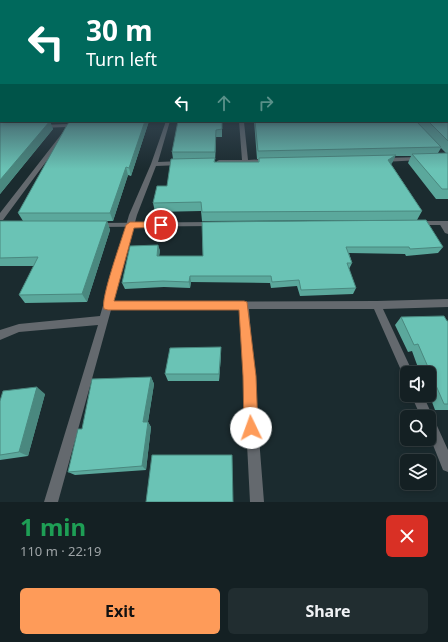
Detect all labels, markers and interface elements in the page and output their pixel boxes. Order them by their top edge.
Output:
text: 30 m [86,11,153,49]
icon: left [20,16,72,68]
text: Turn left [86,47,157,71]
icon: left [171,92,193,114]
icon: ahead [213,92,235,114]
icon: right [255,92,277,114]
pin [144,208,178,242]
icon: arrive [150,214,172,236]
map controls [400,366,436,490]
button: sound [400,366,436,402]
position arrow [230,407,272,449]
button: search [400,410,436,446]
button: layers [400,454,436,490]
text: 1 min [20,510,86,543]
button: close [386,515,428,557]
text: 110 m · 22:19 [20,542,101,560]
button: Exit [20,588,220,634]
button: Share [228,588,428,634]

